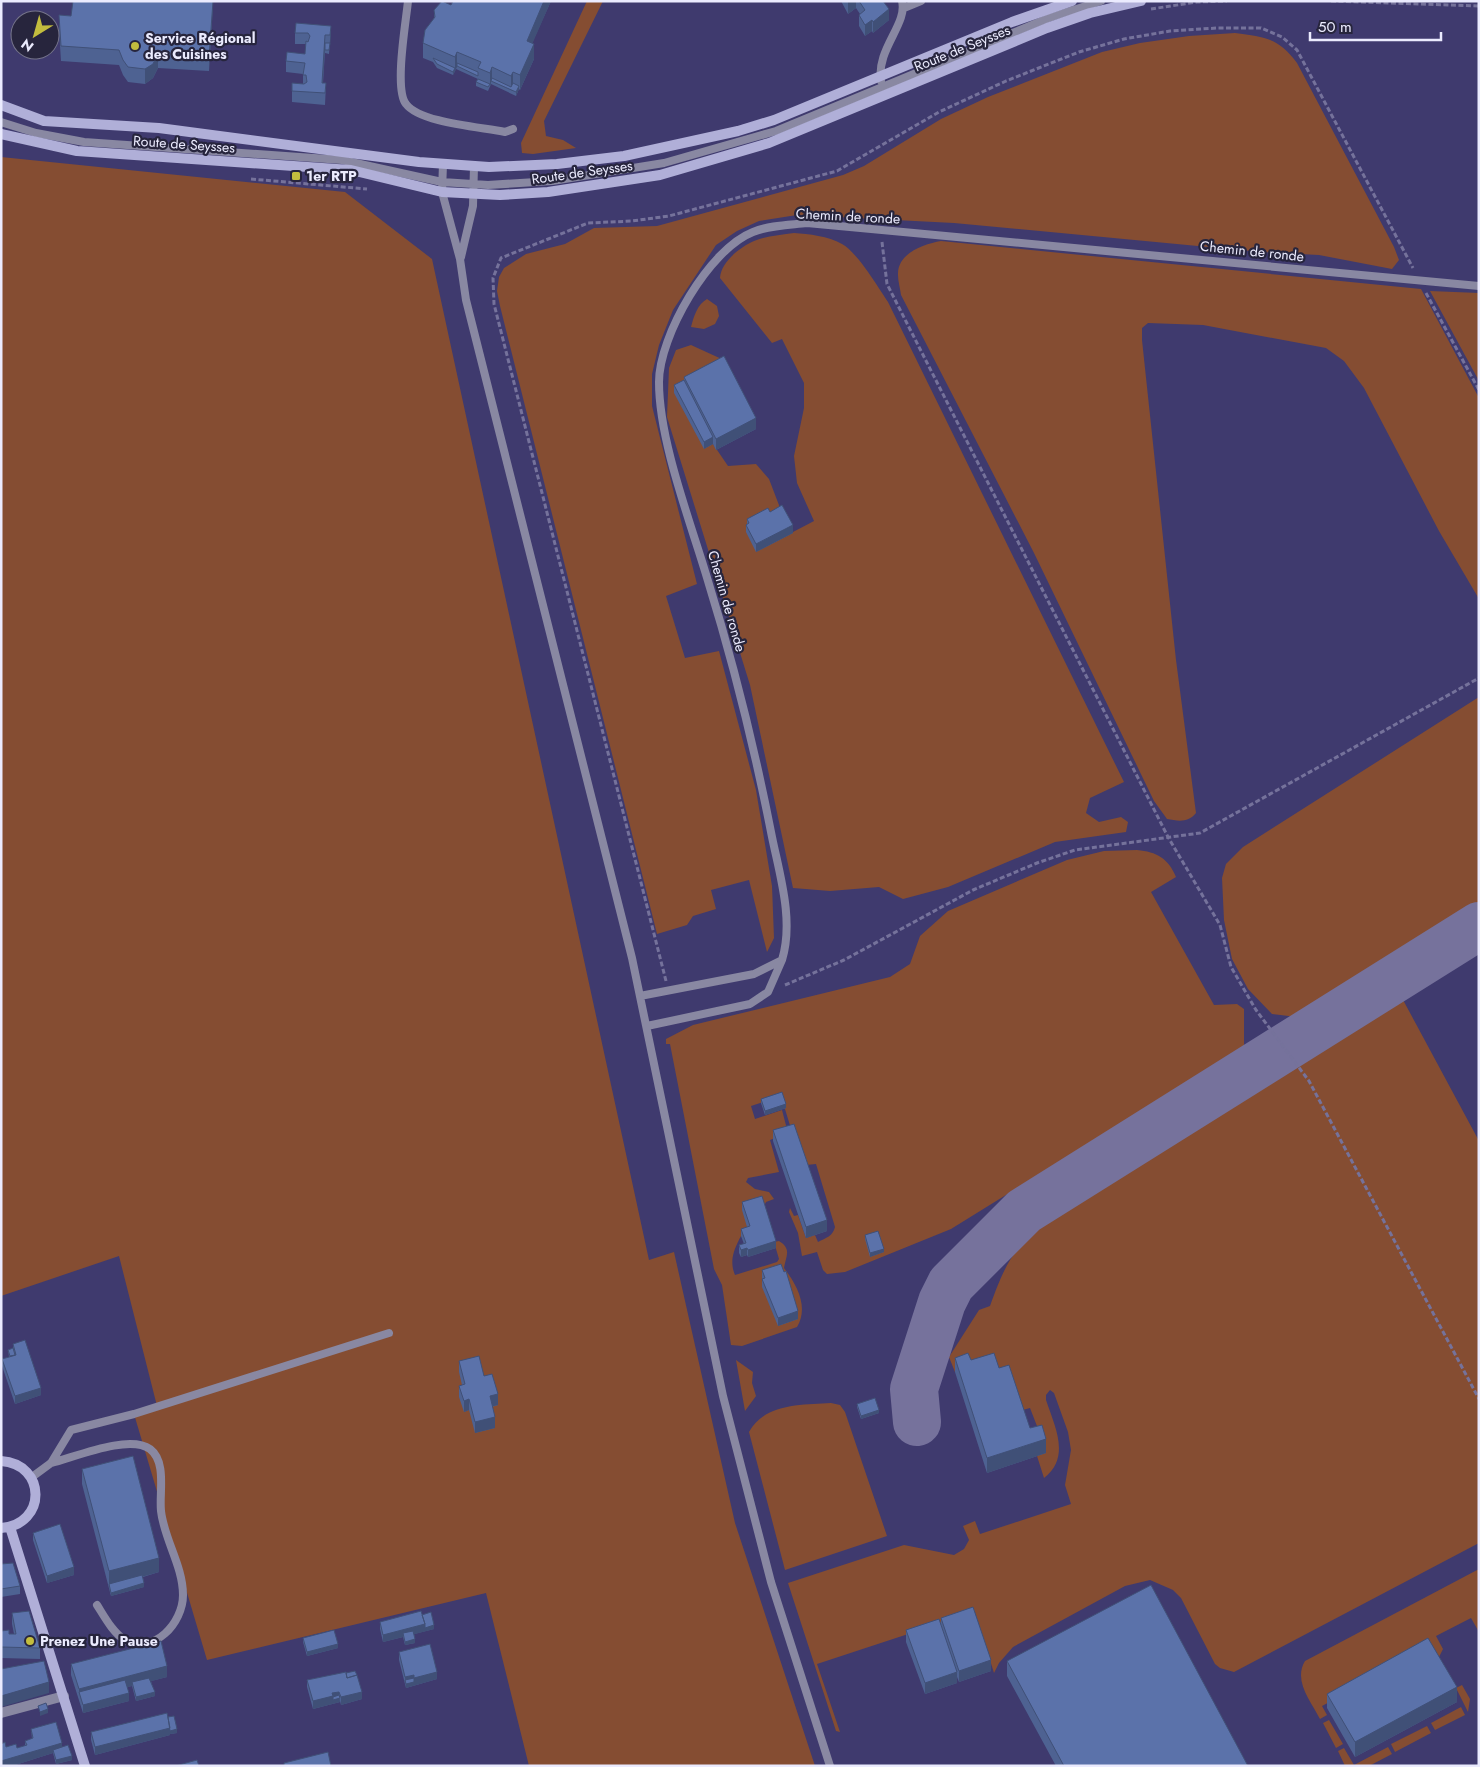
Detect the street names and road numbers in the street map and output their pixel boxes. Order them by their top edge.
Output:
street label: Route de Seysses [911,19,1013,76]
street label: Route de Seysses [132,130,236,158]
street label: Route de Seysses [530,155,634,189]
street label: Chemin de ronde [795,203,901,229]
street label: Chemin de ronde [1199,236,1305,266]
street label: Chemin de ronde [703,548,751,654]

